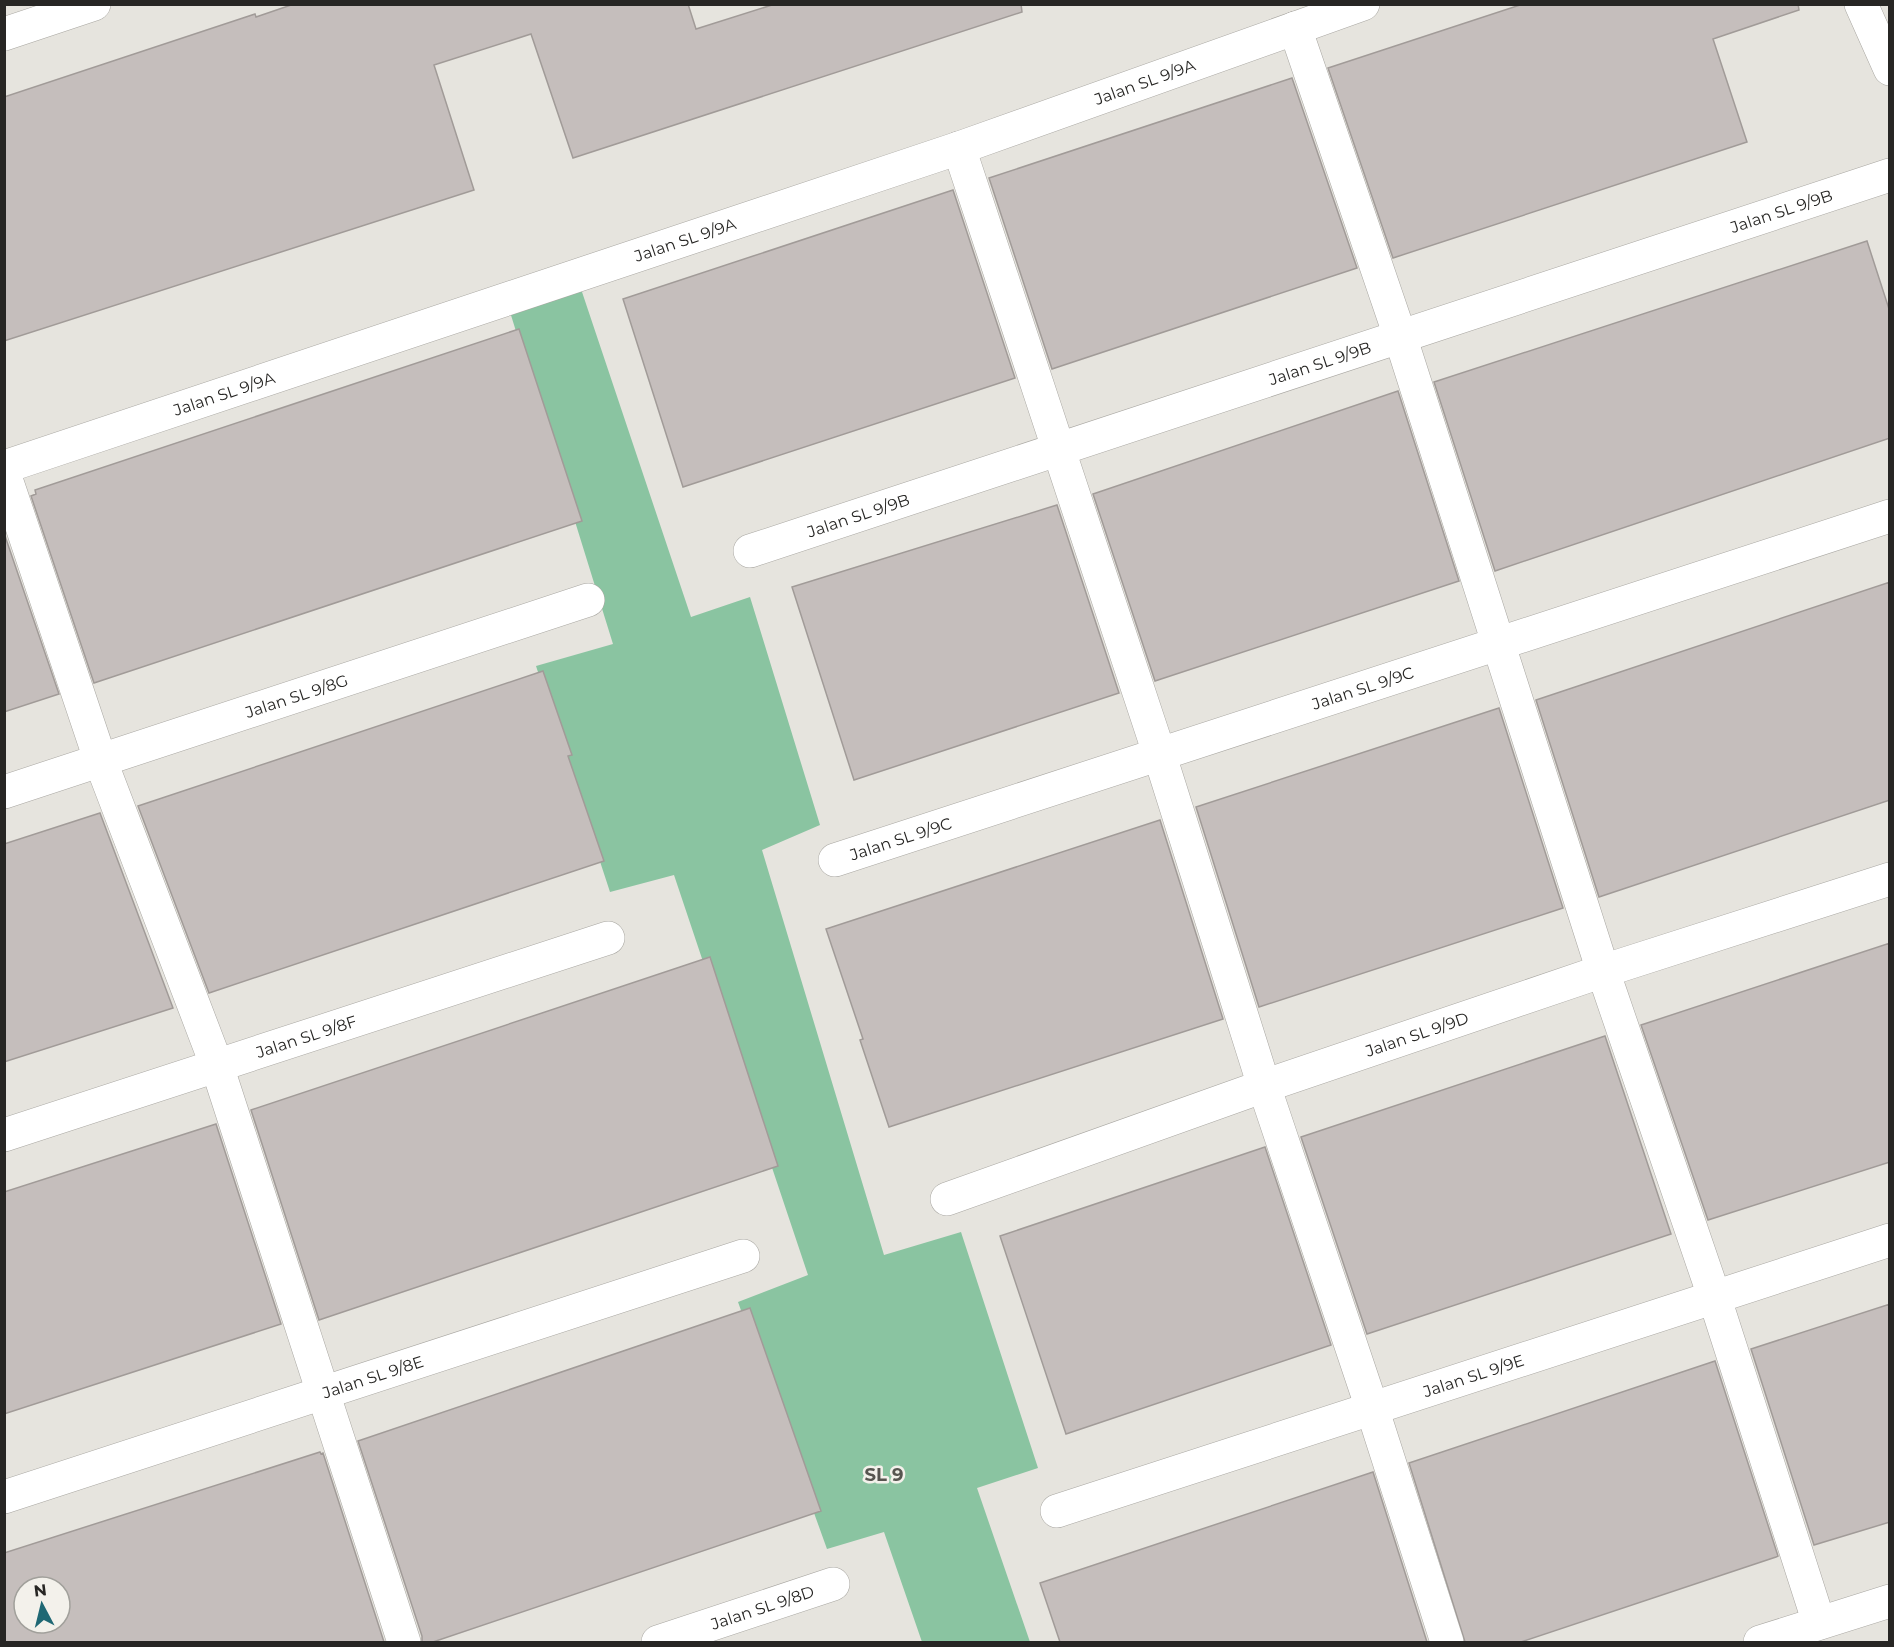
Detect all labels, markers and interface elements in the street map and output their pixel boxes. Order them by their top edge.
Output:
street label: Jalan SL 9/9A [1091,55,1198,109]
street label: Jalan SL 9/9B [1727,185,1835,237]
street label: Jalan SL 9/9A [631,214,739,266]
street label: Jalan SL 9/9B [1265,337,1373,389]
street label: Jalan SL 9/9A [170,368,278,420]
street label: Jalan SL 9/9B [804,490,912,541]
street label: Jalan SL 9/9C [1309,663,1416,714]
street label: Jalan SL 9/8G [242,670,350,722]
street label: Jalan SL 9/9C [846,813,954,864]
street label: Jalan SL 9/9D [1362,1008,1471,1061]
street label: Jalan SL 9/8F [253,1011,359,1062]
street label: Jalan SL 9/9E [1420,1350,1526,1401]
street label: Jalan SL 9/8E [319,1351,426,1402]
district label: SL 9 [865,1464,903,1486]
north arrow [12,1575,72,1635]
text: N [33,1580,48,1601]
street label: Jalan SL 9/8D [707,1581,816,1634]

